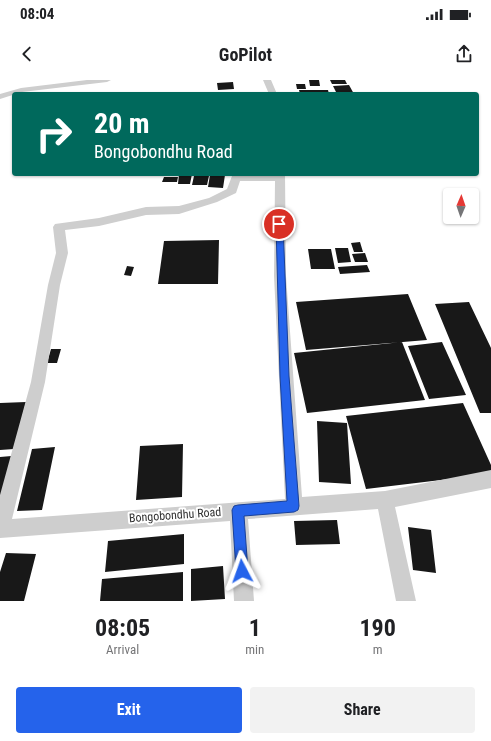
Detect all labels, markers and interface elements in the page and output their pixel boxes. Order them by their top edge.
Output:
text: 08:04 [20,5,54,23]
icon: back [16,43,38,65]
icon: share [453,43,475,65]
text: GoPilot [219,44,272,65]
text: 20 m [94,107,150,140]
icon: right [28,108,80,160]
text: Bongobondhu Road [94,141,233,162]
north arrow [443,188,479,224]
map controls [443,188,479,224]
pin [262,207,296,241]
icon: arrive [268,213,290,235]
street label: Bongobondhu Road [128,505,222,525]
position arrow [221,550,263,592]
text: 08:05 [95,614,150,642]
text: 1 [249,614,261,642]
text: 190 [359,614,396,642]
text: Arrival [106,642,139,657]
text: min [245,642,264,657]
text: m [373,642,383,657]
button: Exit [16,687,242,733]
button: Share [250,687,475,733]

